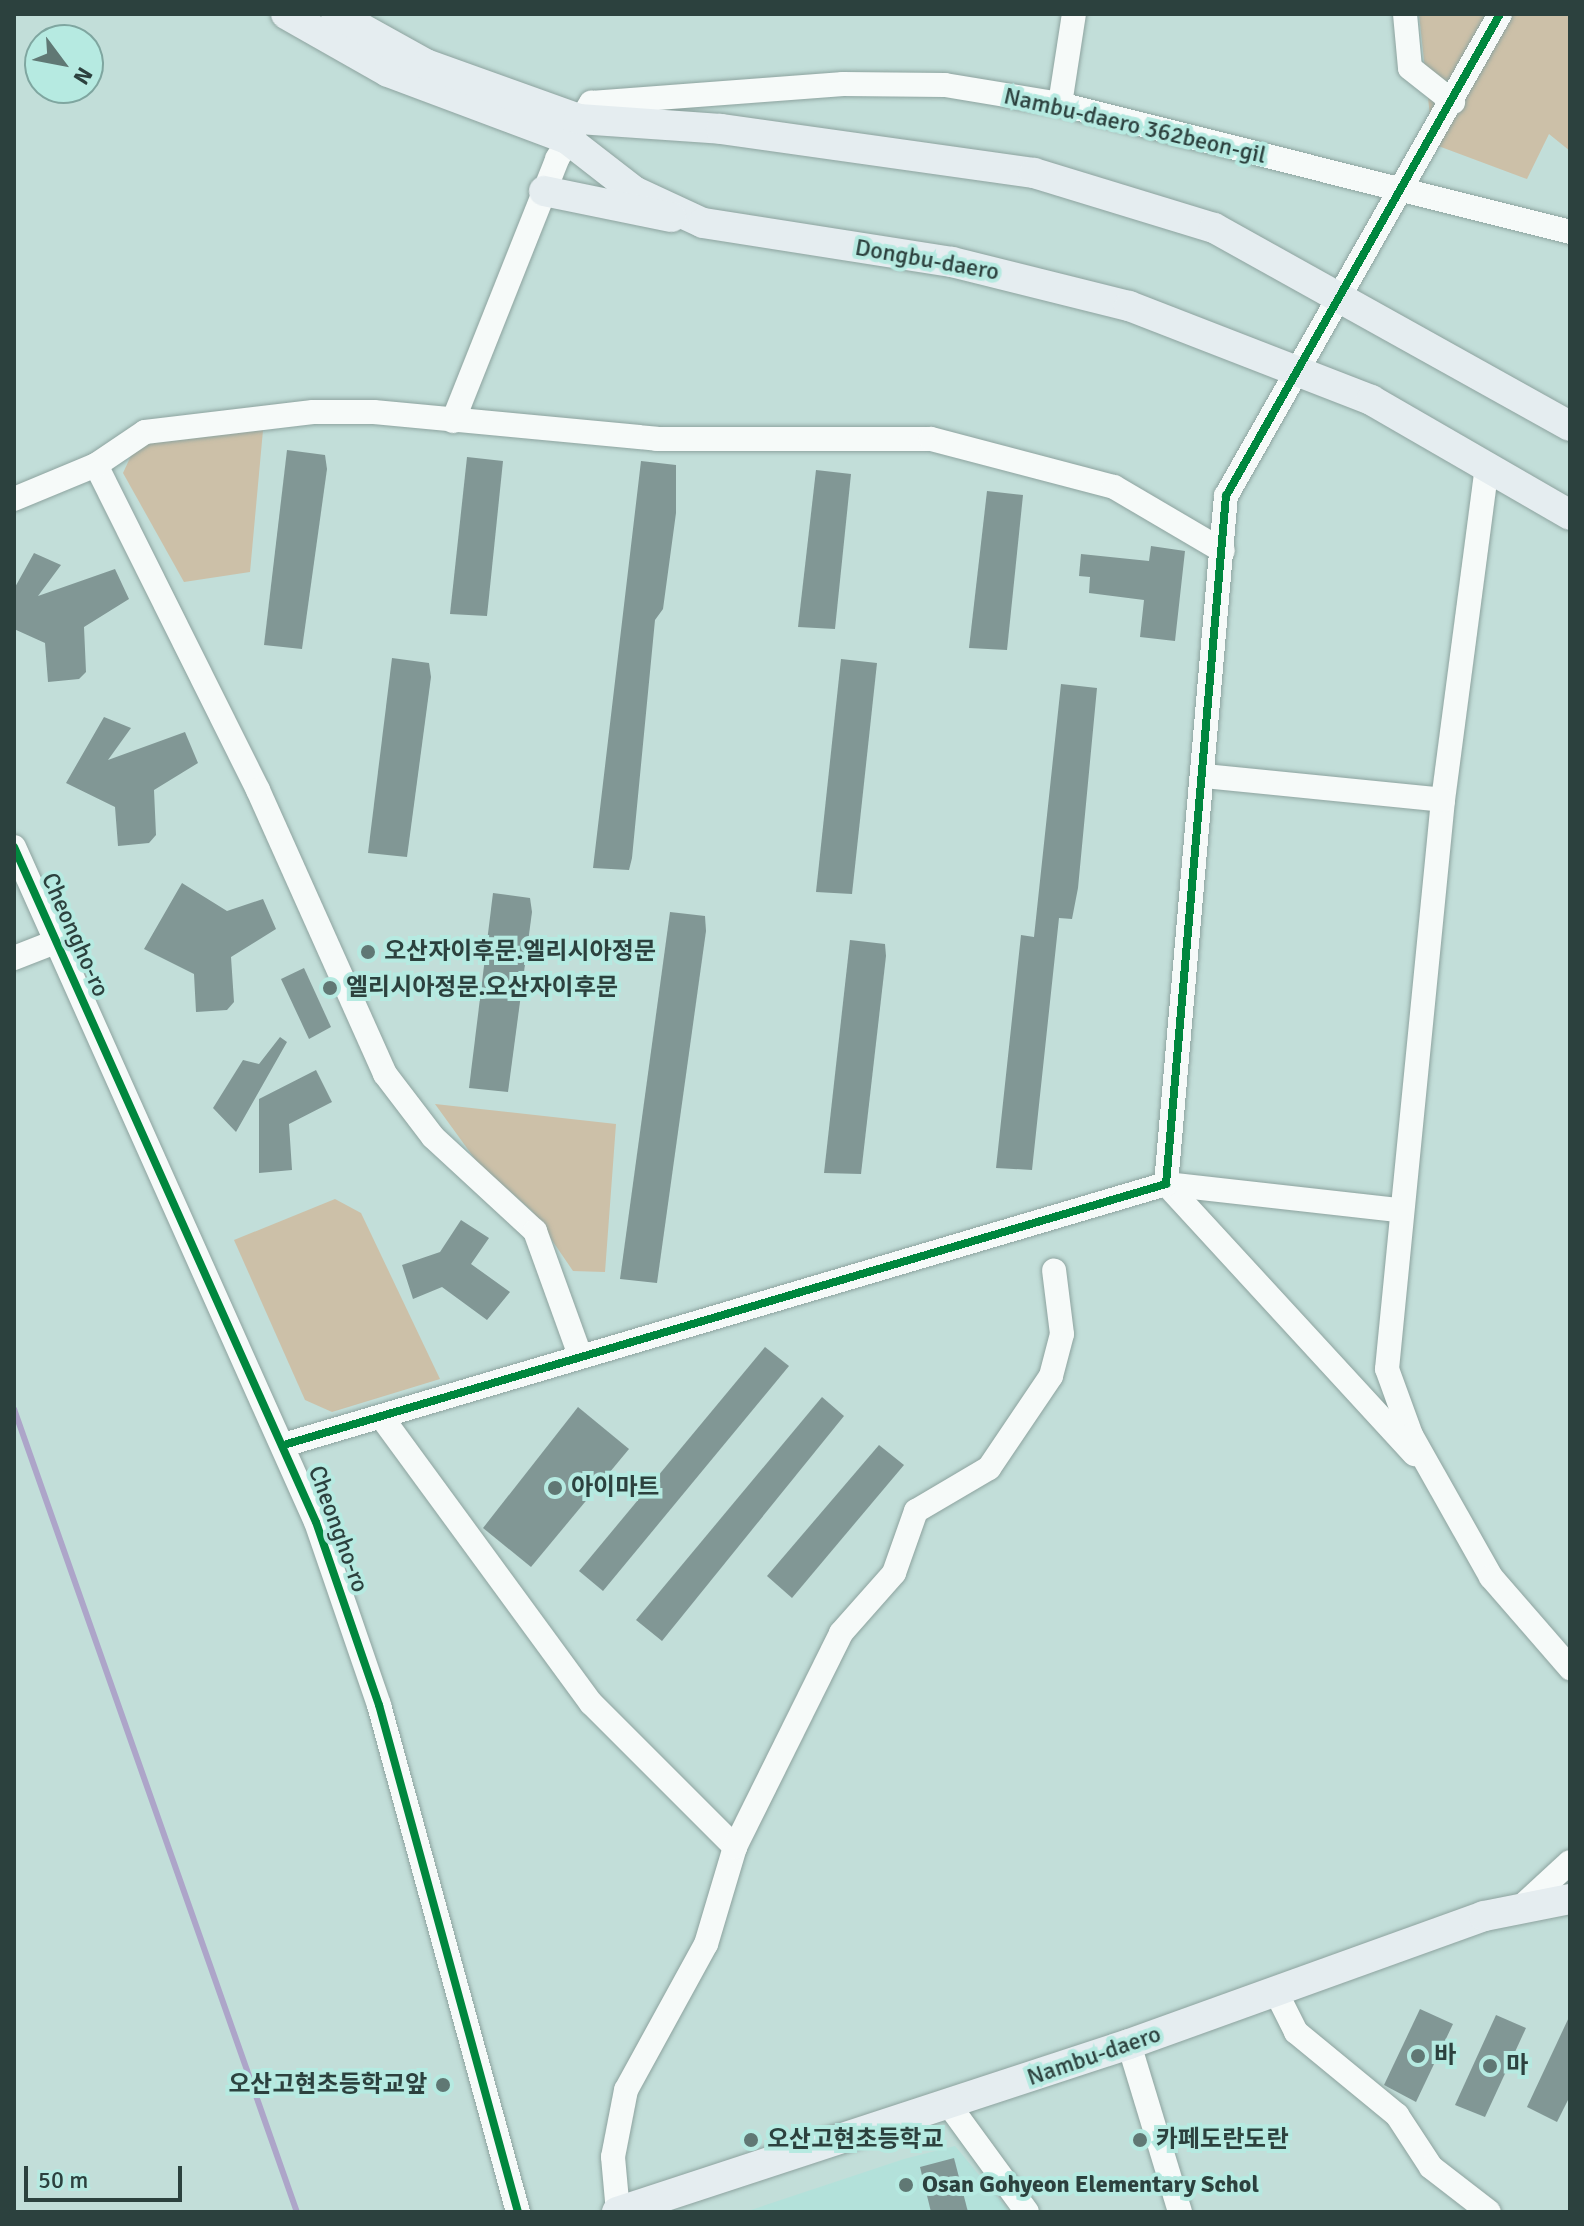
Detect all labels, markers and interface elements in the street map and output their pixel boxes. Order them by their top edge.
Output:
north arrow [24,24,104,104]
text: N [68,62,99,90]
street label: Nambu-daero 362beon-gil [1001,82,1269,170]
street label: Dongbu-daero [853,233,1001,287]
street label: Cheongho-ro [35,869,115,1001]
place label: 오산자이후문.엘리시아정문 [384,938,656,966]
marker: 오산자이후문.엘리시아정문 [359,943,377,961]
place label: 엘리시아정문.오산자이후문 [346,974,618,1002]
marker: 엘리시아정문.오산자이후문 [321,979,339,997]
street label: Cheongho-ro [302,1462,374,1596]
place label: 아이마트 [571,1474,659,1502]
marker: 아이마트 [546,1479,564,1497]
street label: Nambu-daero [1023,2020,1165,2092]
place label: 바 [1434,2042,1456,2070]
marker: 바 [1409,2047,1427,2065]
place label: 마 [1506,2052,1528,2080]
marker: 마 [1481,2057,1499,2075]
place label: 오산고현초등학교앞 [228,2071,427,2099]
marker: 오산고현초등학교앞 [434,2076,452,2094]
place label: 오산고현초등학교 [767,2126,944,2154]
place label: 카페도란도란 [1156,2126,1288,2154]
marker: 오산고현초등학교 [742,2131,760,2149]
marker: 카페도란도란 [1131,2131,1149,2149]
scale bar [28,2150,186,2200]
text: 50 m [38,2165,88,2195]
place label: Osan Gohyeon Elementary Schol [922,2171,1259,2199]
marker: Osan Gohyeon Elementary Schol [897,2176,915,2194]

